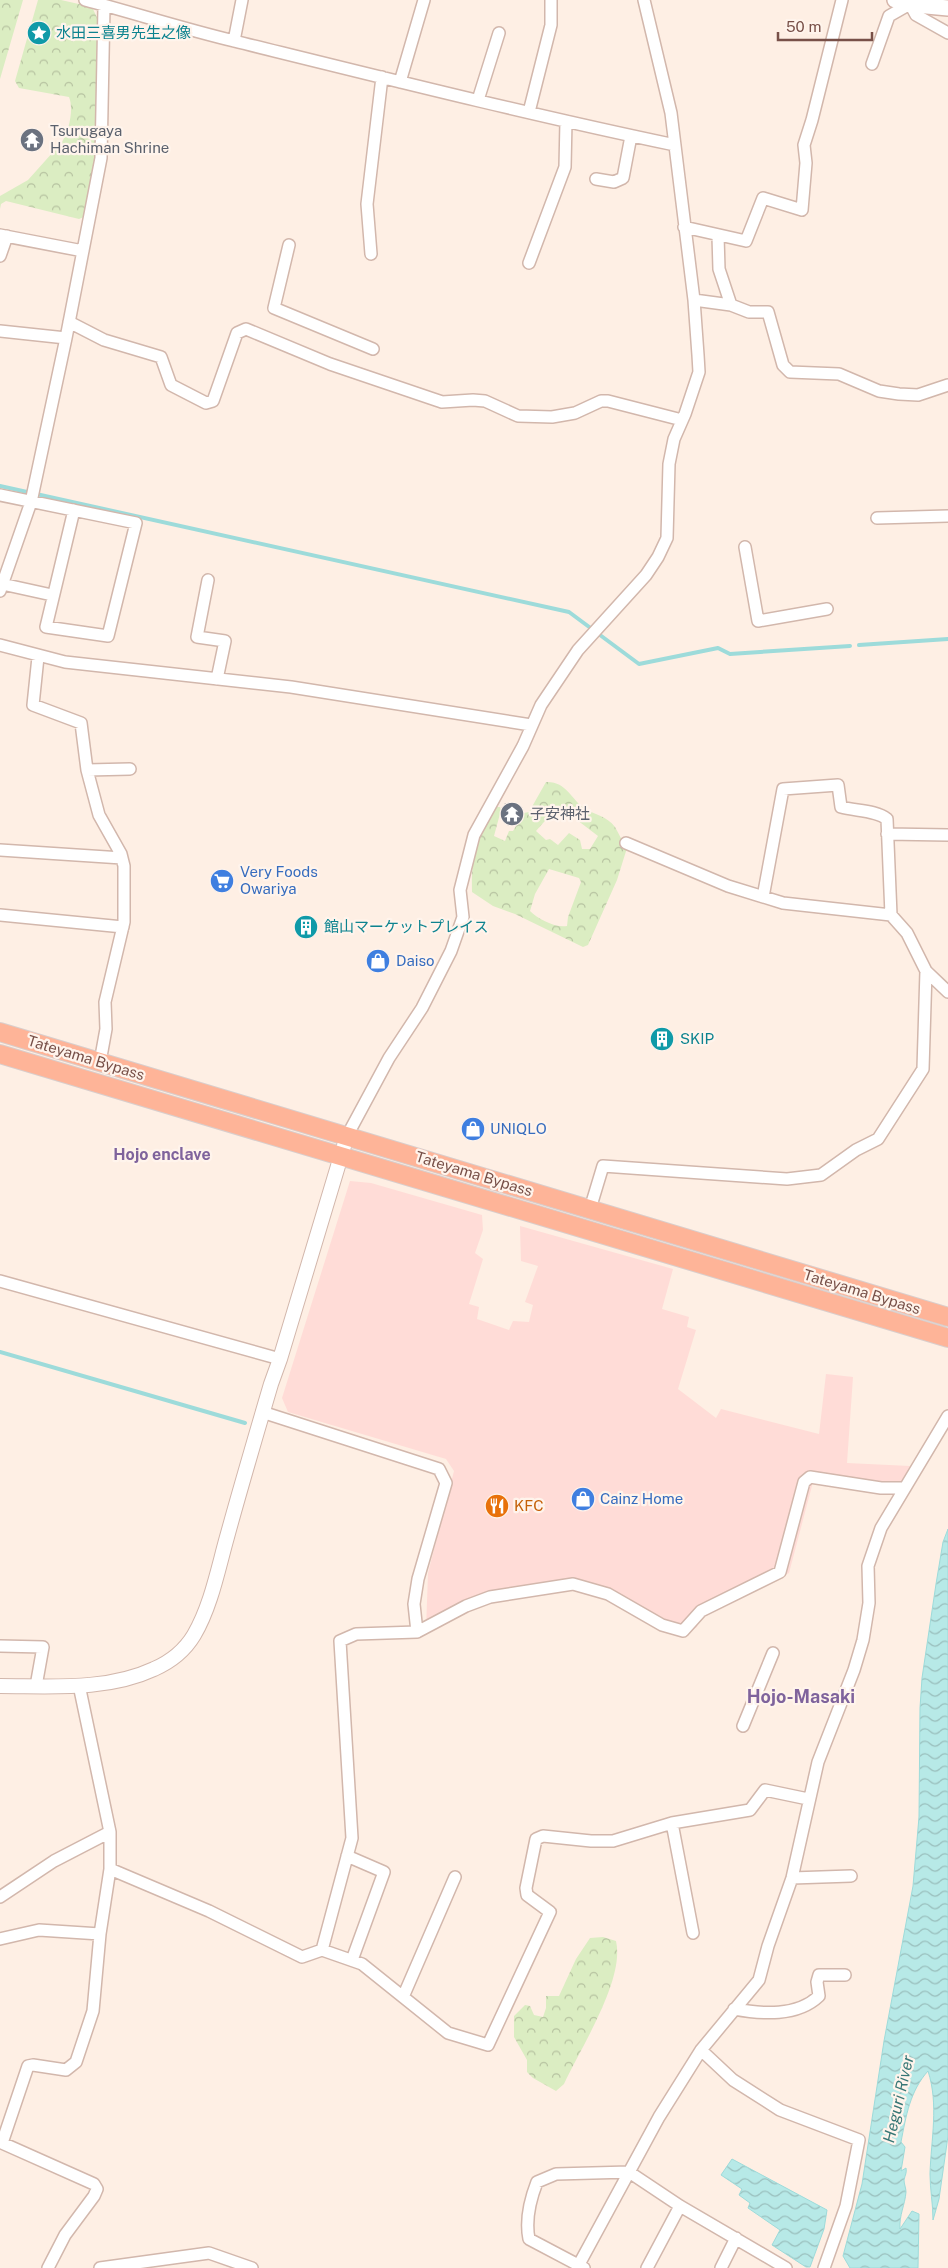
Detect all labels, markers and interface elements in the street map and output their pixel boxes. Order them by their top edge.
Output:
scale bar [778,10,872,42]
text: 50 m [786,18,821,35]
place icon: 水田三喜男先生之像 [26,20,52,46]
place label: 水田三喜男先生之像 [56,24,191,41]
place label: Tsurugaya Hachiman Shrine [50,122,169,156]
temple icon: Tsurugaya Hachiman Shrine [19,127,45,153]
temple icon: 子安神社 [499,801,525,827]
place label: 子安神社 [530,805,590,822]
place label: Very Foods Owariya [240,863,318,897]
supermarket icon: Very Foods Owariya [209,868,235,894]
building icon: 館山マーケットプレイス [293,914,319,940]
place label: 館山マーケットプレイス [324,918,489,935]
shop icon: Daiso [365,948,391,974]
place label: Daiso [396,952,434,969]
building icon: SKIP [649,1026,675,1052]
place label: SKIP [680,1030,714,1047]
street label: Tateyama Bypass [26,1032,147,1083]
shop icon: UNIQLO [460,1116,486,1142]
place label: UNIQLO [490,1120,547,1137]
district label: Hojo enclave [113,1145,211,1164]
street label: Tateyama Bypass [414,1148,535,1199]
street label: Tateyama Bypass [802,1266,923,1317]
shop icon: Cainz Home [570,1486,596,1512]
place label: Cainz Home [600,1490,683,1507]
restaurant icon: KFC [484,1493,510,1519]
place label: KFC [514,1497,543,1514]
district label: Hojo-Masaki [747,1686,855,1707]
water label: Heguri River [879,2053,918,2145]

